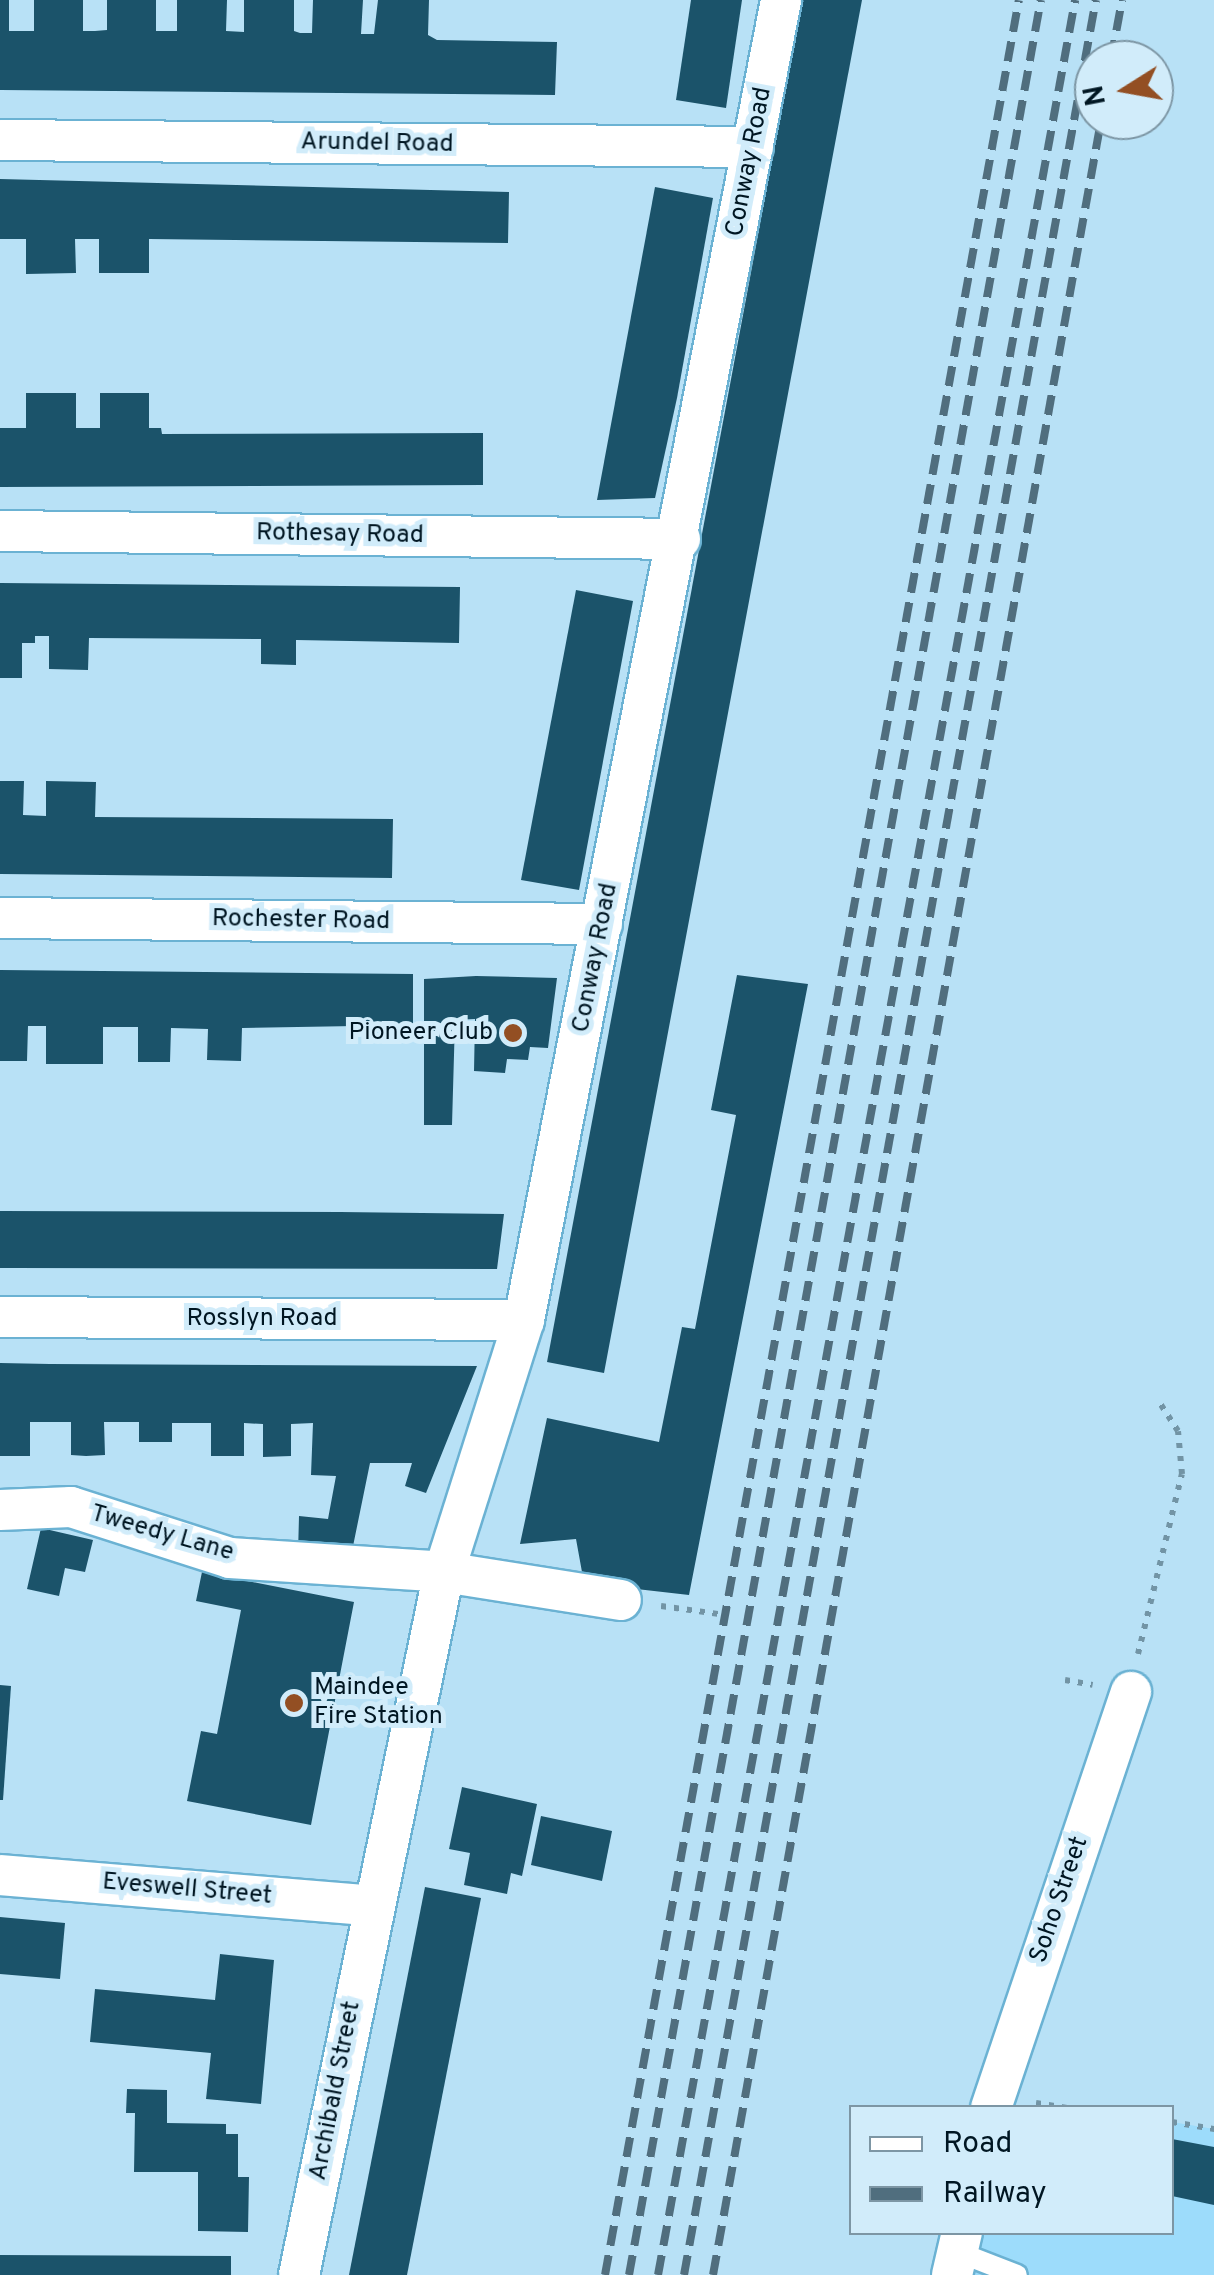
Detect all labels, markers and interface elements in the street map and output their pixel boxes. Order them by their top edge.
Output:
north arrow [1074,40,1174,140]
text: N [1077,82,1116,109]
street label: Conway Road [721,85,779,239]
street label: Arundel Road [300,128,454,160]
street label: Rothesay Road [256,519,424,551]
street label: Conway Road [567,881,625,1035]
street label: Rochester Road [212,904,390,938]
place label: Pioneer Club [349,1018,493,1048]
marker: Pioneer Club [502,1022,524,1044]
street label: Rosslyn Road [187,1304,337,1334]
street label: Tweedy Lane [87,1499,237,1569]
place label: Maindee Fire Station [314,1674,443,1733]
marker: Maindee Fire Station [283,1692,305,1714]
street label: Soho Street [1024,1833,1096,1967]
street label: Eveswell Street [101,1868,273,1912]
street label: Archibald Street [304,1999,368,2183]
legend [849,2105,1174,2235]
text: Road [943,2126,1012,2163]
text: Railway [943,2176,1047,2213]

